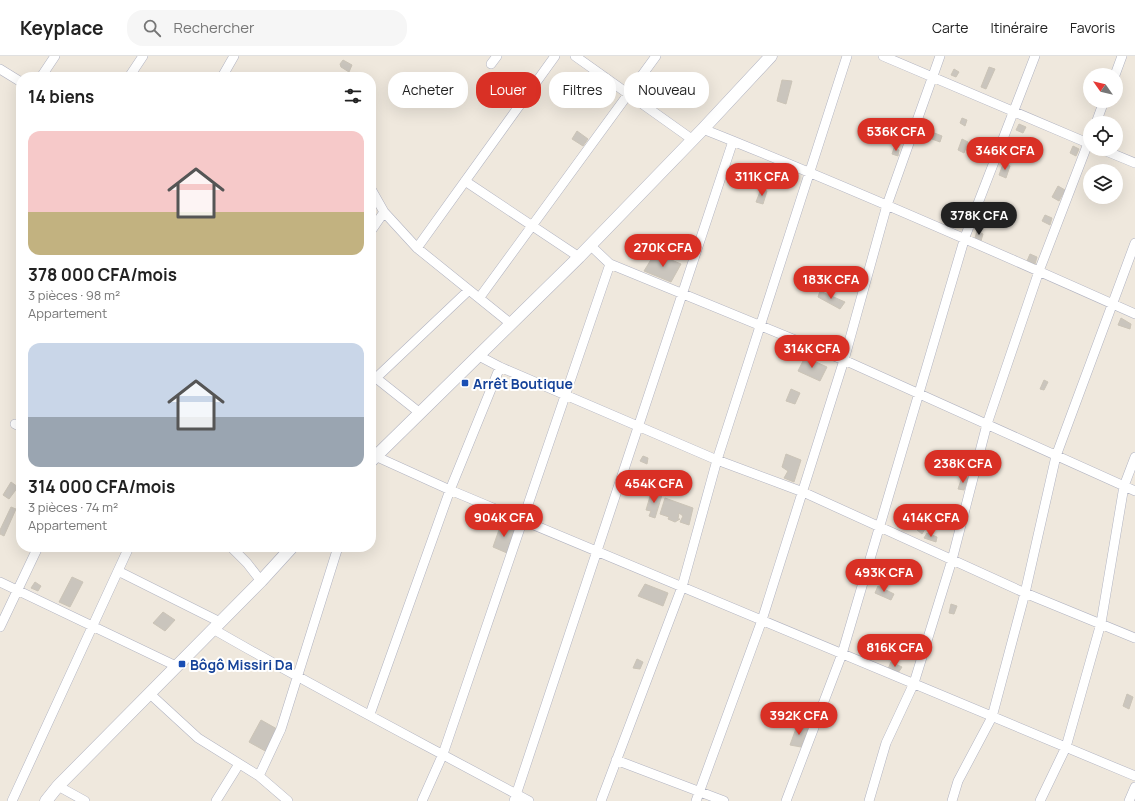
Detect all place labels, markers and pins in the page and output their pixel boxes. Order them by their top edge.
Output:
pin: 536K CFA [855,118,937,152]
pin: 346K CFA [964,137,1046,171]
pin: 311K CFA [721,163,803,197]
pin: 378K CFA [938,202,1020,236]
pin: 270K CFA [622,234,704,268]
pin: 183K CFA [790,266,872,300]
pin: 314K CFA [771,335,853,369]
place label: Arrêt Boutique [473,374,573,393]
marker: Arrêt Boutique [460,378,470,388]
pin: 238K CFA [922,450,1004,484]
pin: 454K CFA [613,470,695,504]
pin: 904K CFA [463,504,545,538]
pin: 414K CFA [890,504,972,538]
pin: 493K CFA [843,559,925,593]
pin: 816K CFA [854,634,936,668]
place label: Bôgô Missiri Da [190,655,293,674]
marker: Bôgô Missiri Da [177,659,187,669]
pin: 392K CFA [758,702,840,736]

